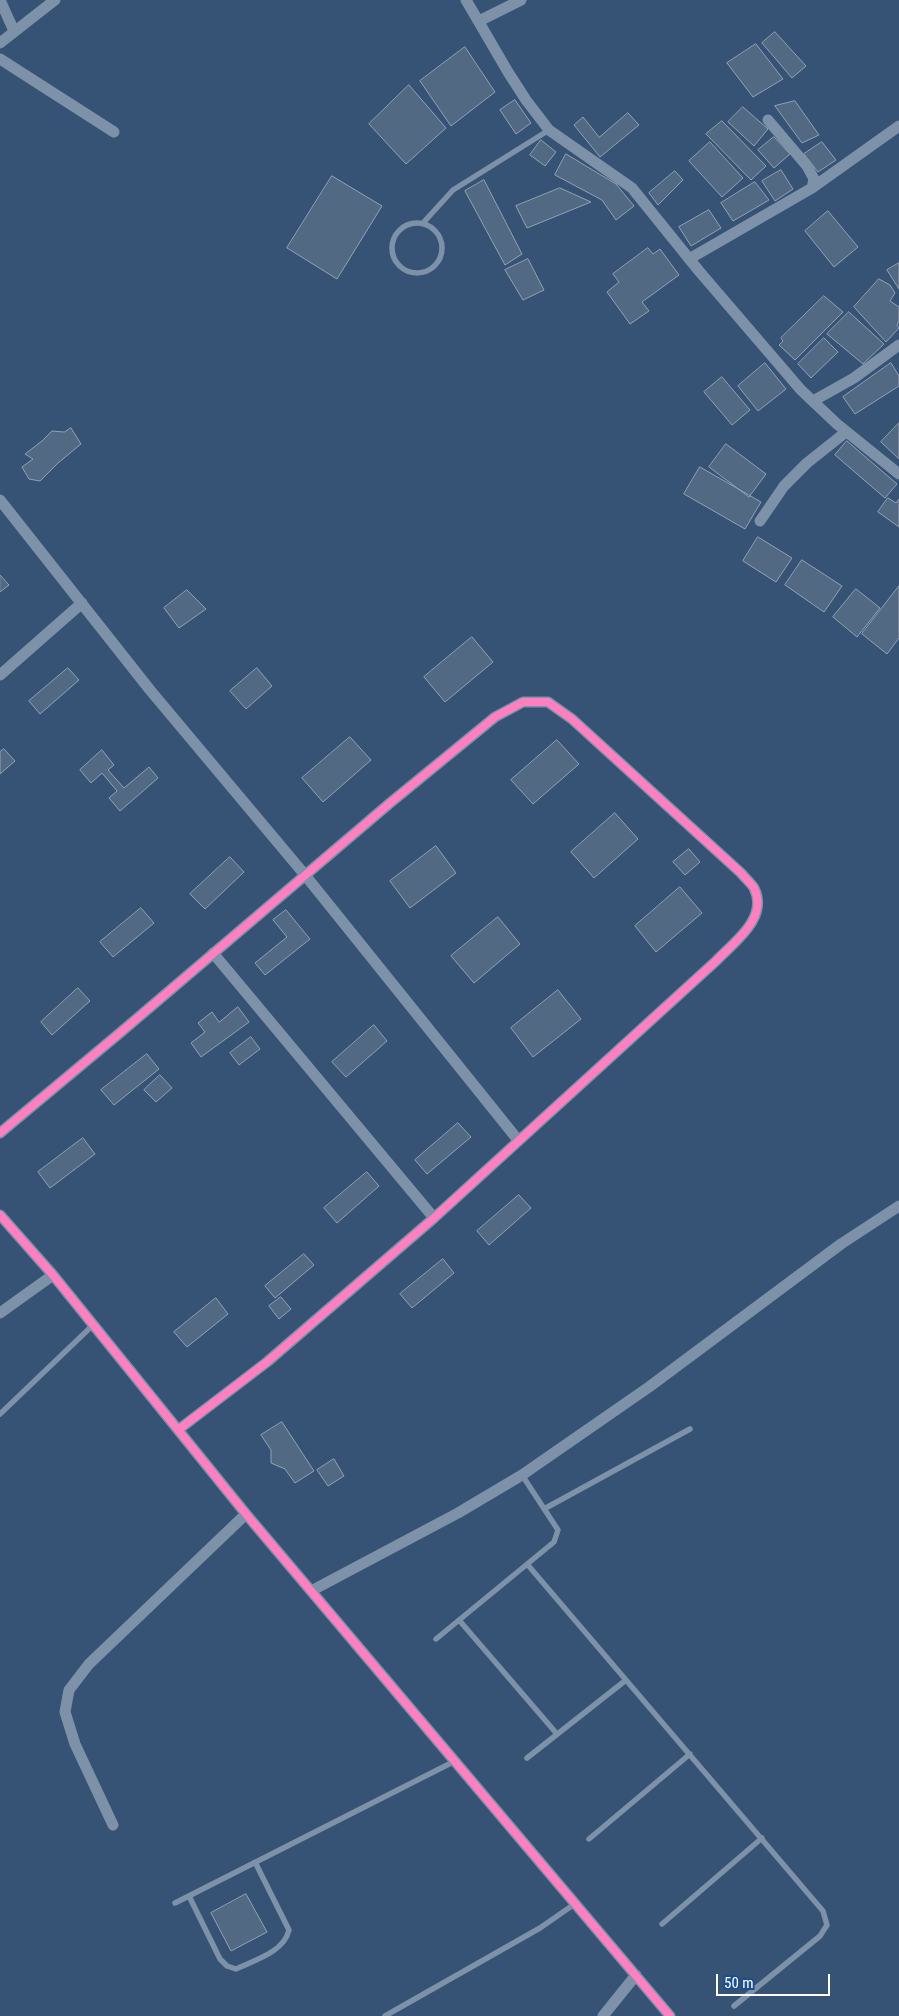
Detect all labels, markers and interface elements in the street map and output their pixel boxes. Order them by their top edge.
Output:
scale bar [719,1964,833,1996]
text: 50 m [724,1974,754,1992]

